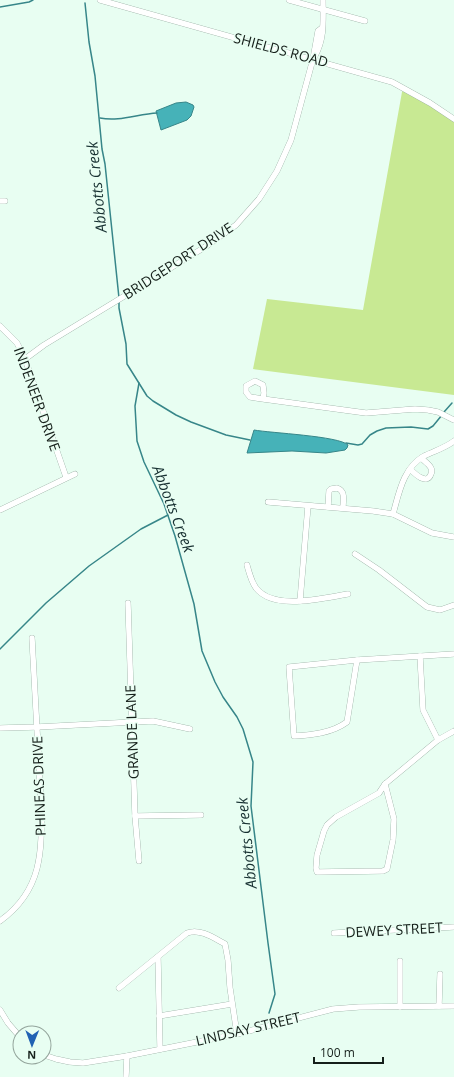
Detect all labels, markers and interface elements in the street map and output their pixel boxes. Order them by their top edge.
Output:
street label: SHIELDS ROAD [232,28,330,71]
water label: Abbotts Creek [81,140,111,235]
street label: BRIDGEPORT DRIVE [119,218,237,303]
street label: INDENEER DRIVE [10,344,65,454]
water label: Abbotts Creek [148,461,200,556]
street label: GRANDE LANE [120,685,143,779]
street label: PHINEAS DRIVE [27,736,50,836]
water label: Abbotts Creek [231,796,261,891]
street label: DEWEY STREET [345,917,443,942]
street label: LINDSAY STREET [194,1007,303,1050]
north arrow [12,1025,52,1065]
scale bar [314,1039,383,1065]
text: 100 m [320,1044,355,1061]
text: N [27,1048,36,1063]

